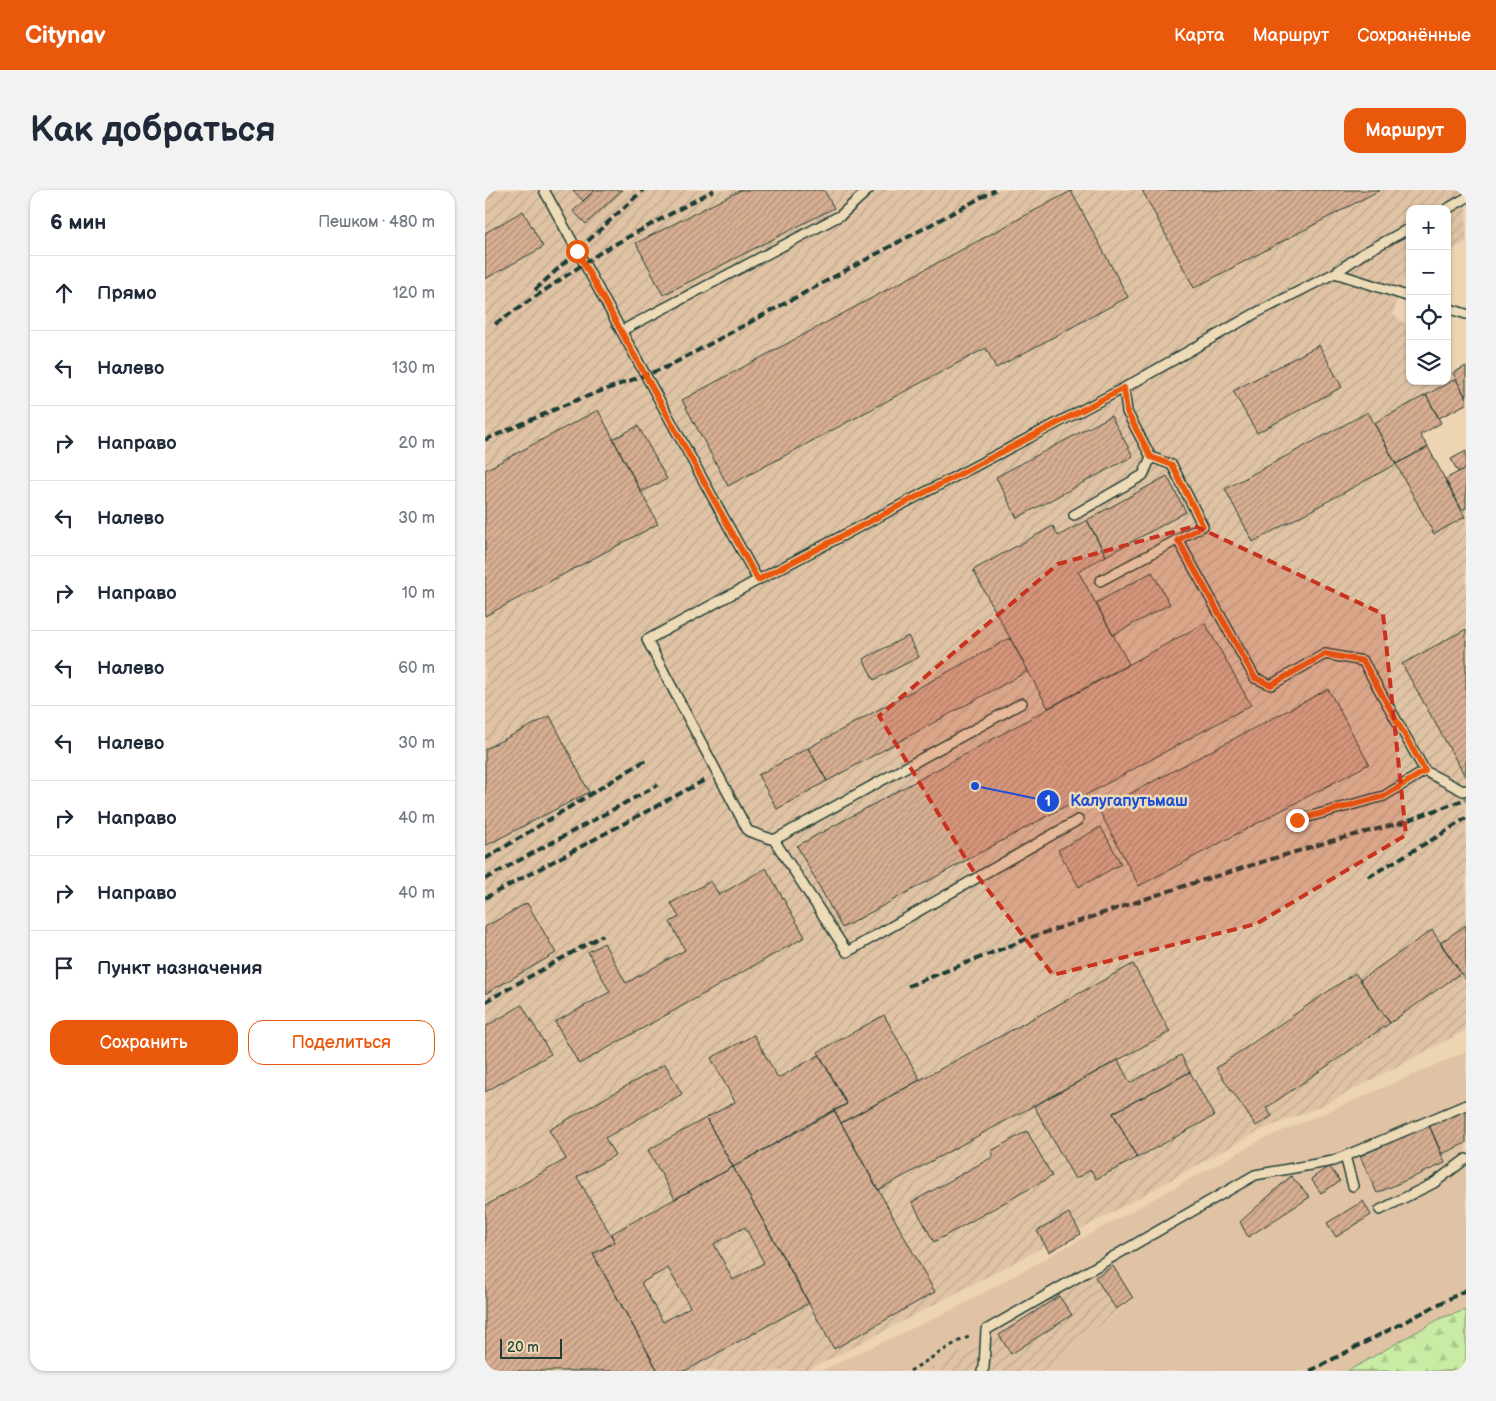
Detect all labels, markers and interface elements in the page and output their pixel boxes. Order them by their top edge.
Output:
text: Citynav [25,21,106,50]
text: Карта [1174,25,1225,46]
text: Маршрут [1253,25,1329,46]
text: Сохранённые [1357,25,1471,46]
button: Маршрут [1344,108,1466,153]
text: Как добраться [30,109,276,152]
map controls [1406,205,1451,385]
button: + [1406,205,1451,250]
text: 6 мин [50,210,106,235]
text: Пешком · 480 m [318,213,435,232]
route start [566,240,589,263]
button: − [1406,250,1451,295]
icon: ahead [50,279,78,307]
text: Прямо [97,282,157,305]
text: 120 m [392,284,435,303]
button: locate [1406,295,1451,340]
button: layers [1406,340,1451,385]
icon: left [50,354,78,382]
text: Налево [97,357,164,380]
text: 130 m [392,359,435,378]
icon: right [50,429,78,457]
text: Направо [97,432,177,455]
text: 20 m [399,434,435,453]
icon: left [50,504,78,532]
text: Налево [97,507,164,530]
text: 30 m [398,509,435,528]
icon: right [50,579,78,607]
text: Направо [97,582,177,605]
text: 10 m [402,584,435,603]
icon: left [50,654,78,682]
text: Налево [97,657,164,680]
text: 60 m [398,659,435,678]
icon: left [50,729,78,757]
text: Налево [97,732,164,755]
text: 30 m [398,734,435,753]
callout: Калугапутьмаш [1035,785,1198,816]
text: 1 [1045,792,1051,811]
text: Калугапутьмаш [1070,792,1188,811]
icon: right [50,804,78,832]
text: Направо [97,807,177,830]
text: 40 m [398,809,435,828]
route end [1286,809,1309,832]
icon: right [50,879,78,907]
text: Направо [97,882,177,905]
text: 40 m [398,884,435,903]
icon: arrive [50,954,78,982]
text: Пункт назначения [97,957,262,980]
button: Сохранить [50,1020,238,1065]
button: Поделиться [248,1020,435,1065]
scale bar [500,1336,563,1359]
text: 20 m [507,1339,539,1356]

